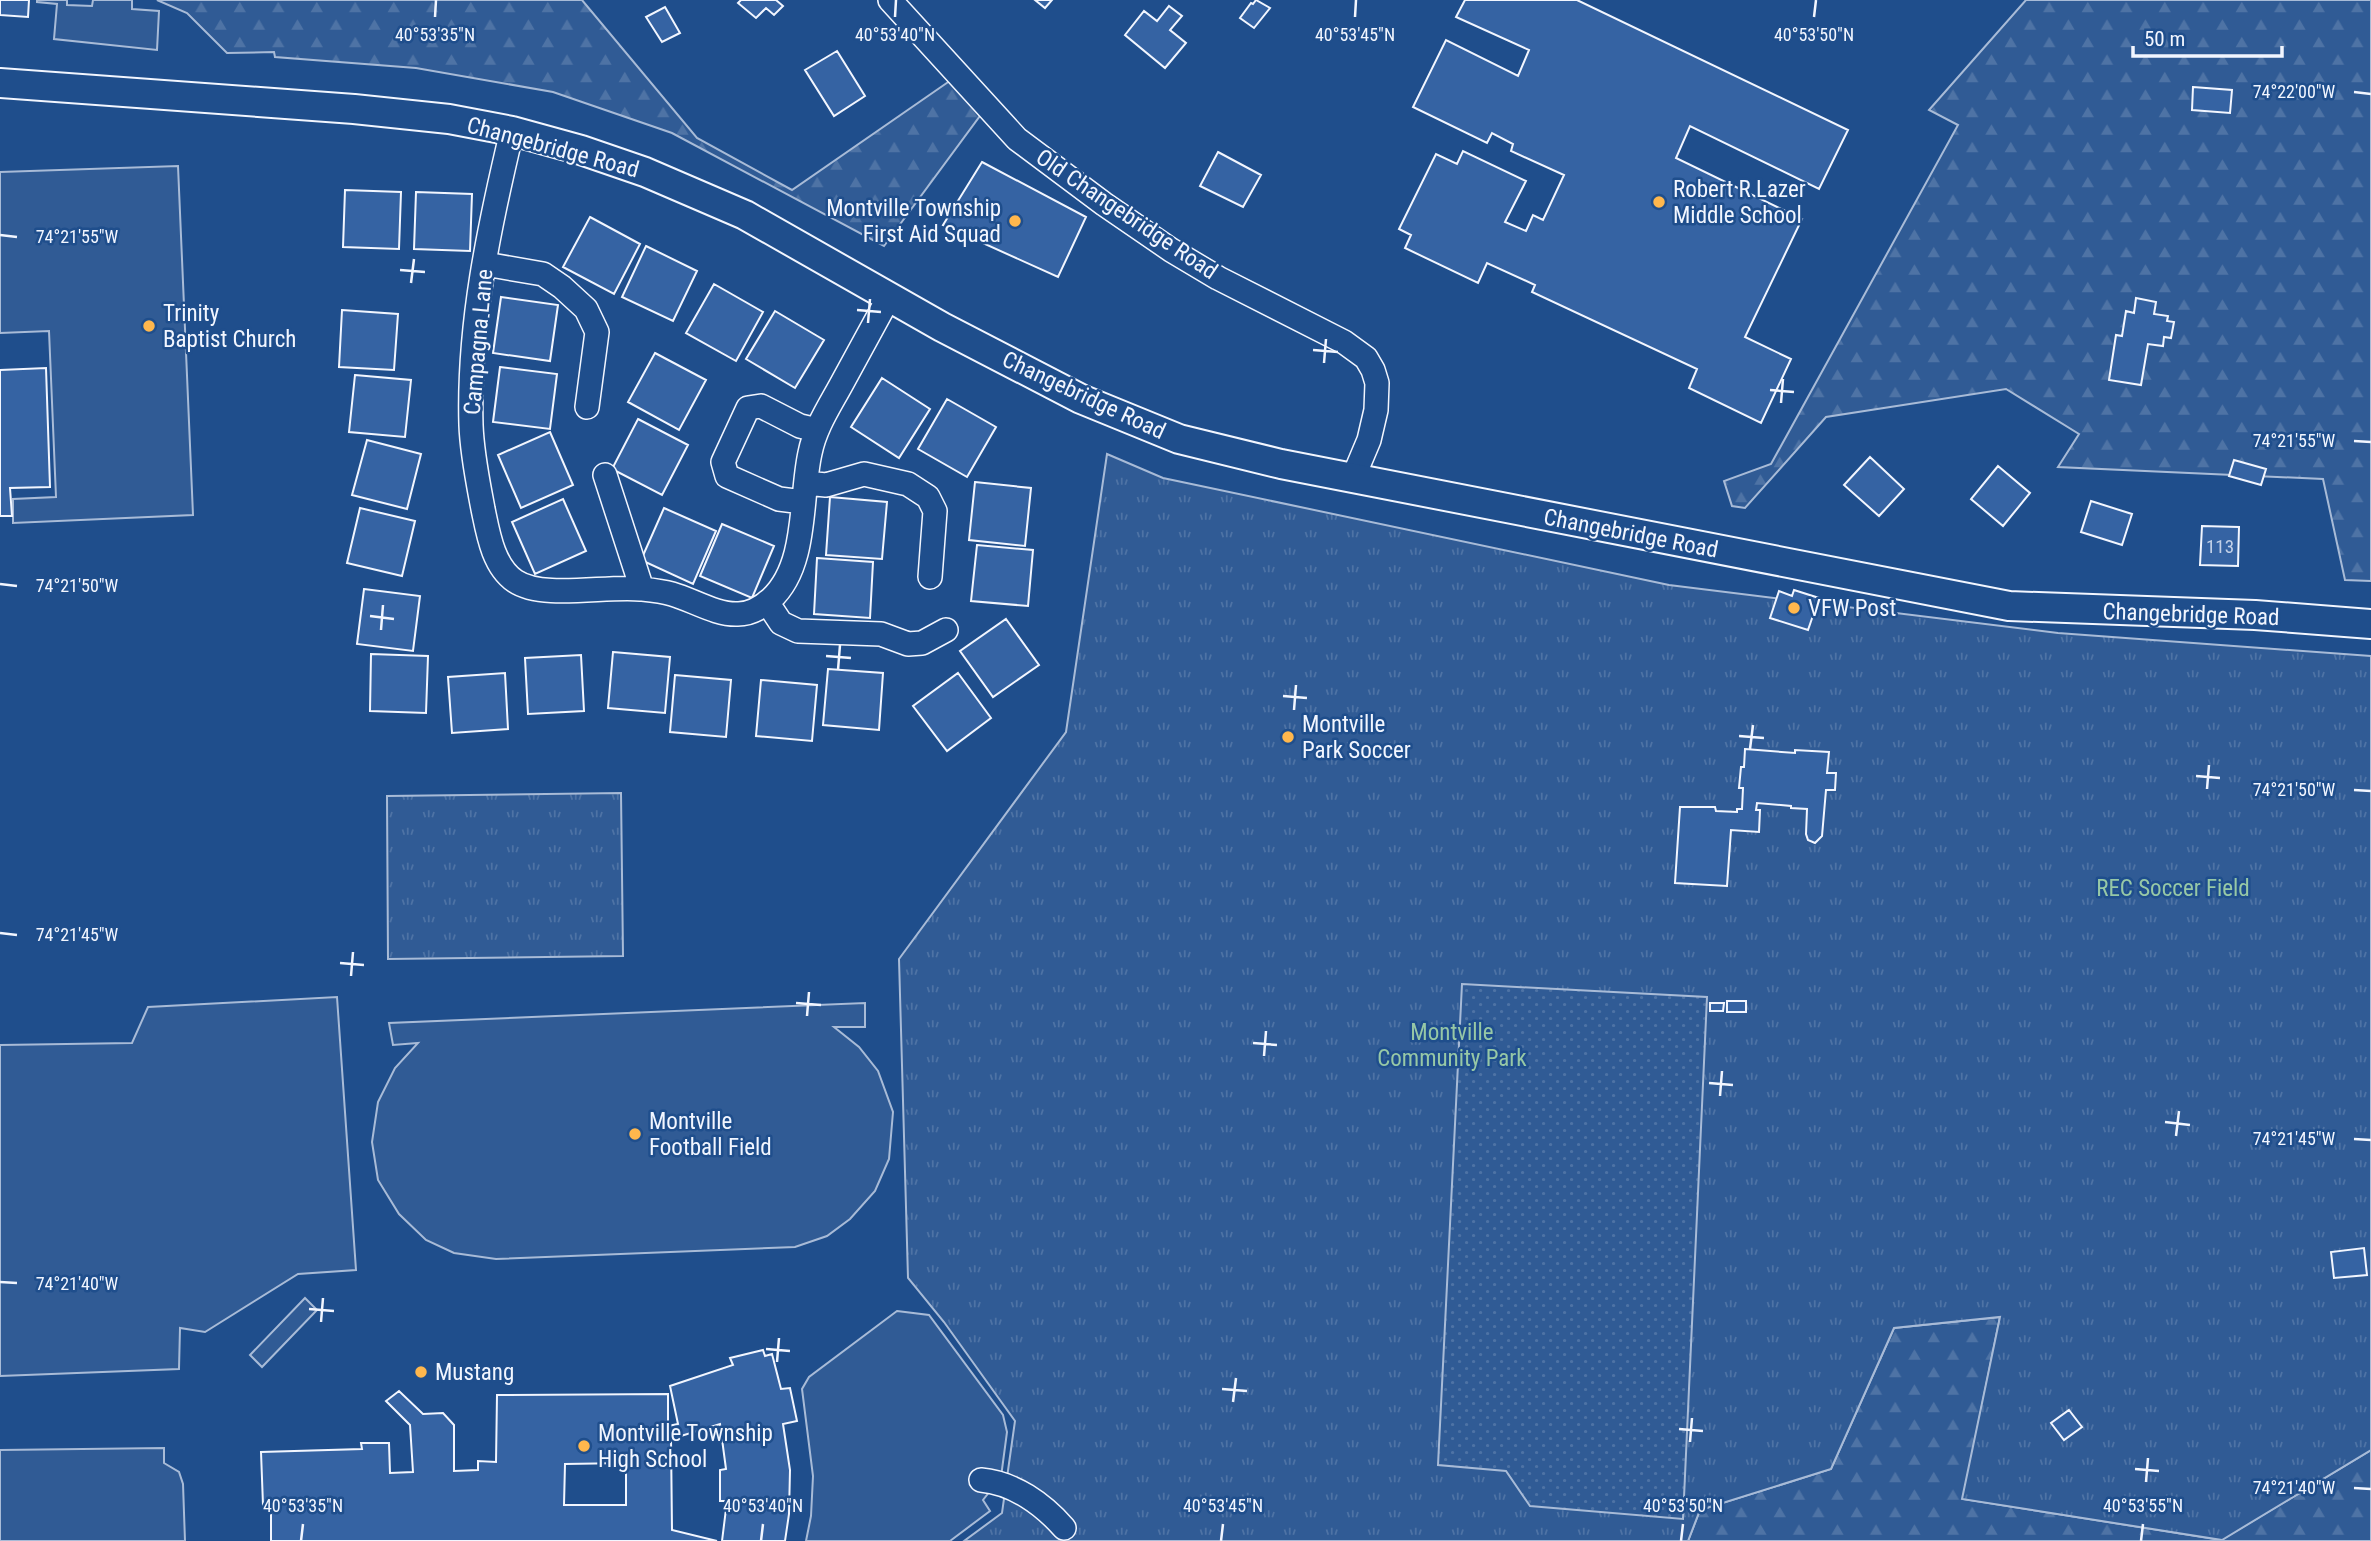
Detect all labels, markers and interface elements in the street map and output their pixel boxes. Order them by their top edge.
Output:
scale bar [2133,14,2282,58]
text: 40°53'35"N [395,24,475,45]
text: 40°53'40"N [855,24,935,45]
text: 40°53'45"N [1315,24,1395,45]
text: 40°53'50"N [1774,24,1854,45]
text: 50 m [2144,27,2185,51]
text: 74°22'00"W [2253,81,2336,102]
street label: Changebridge Road [464,112,642,183]
street label: Old Changebridge Road [1031,144,1222,285]
place label: Robert R Lazer Middle School [1673,176,1806,229]
marker: Robert R Lazer Middle School [1651,194,1667,210]
place label: Montville Township First Aid Squad [826,195,1001,248]
marker: Montville Township First Aid Squad [1007,213,1023,229]
text: 74°21'55"W [36,226,119,247]
street label: Campagna Lane [459,268,498,416]
place label: Trinity Baptist Church [163,300,296,353]
marker: Trinity Baptist Church [141,318,157,334]
street label: Changebridge Road [998,346,1170,445]
text: 74°21'55"W [2253,430,2336,451]
street label: Changebridge Road [1541,503,1720,564]
house number: 113 [2206,535,2234,558]
text: 74°21'50"W [36,575,119,596]
place label: VFW Post [1808,595,1896,622]
street label: Changebridge Road [2102,598,2280,631]
marker: VFW Post [1786,600,1802,616]
place label: Montville Park Soccer [1302,711,1411,764]
marker: Montville Park Soccer [1280,729,1296,745]
text: 74°21'50"W [2253,779,2336,800]
park label: REC Soccer Field [2096,875,2250,902]
text: 74°21'45"W [36,924,119,945]
park label: Montville Community Park [1377,1019,1527,1072]
place label: Montville Football Field [649,1108,772,1161]
marker: Montville Football Field [627,1126,643,1142]
text: 74°21'45"W [2253,1128,2336,1149]
text: 74°21'40"W [36,1273,119,1294]
place label: Mustang [435,1359,514,1386]
marker: Mustang [413,1364,429,1380]
place label: Montville Township High School [598,1420,773,1473]
marker: Montville Township High School [576,1438,592,1454]
text: 74°21'40"W [2253,1477,2336,1498]
text: 40°53'35"N [263,1495,343,1516]
text: 40°53'40"N [723,1495,803,1516]
text: 40°53'45"N [1183,1495,1263,1516]
text: 40°53'50"N [1643,1495,1723,1516]
text: 40°53'55"N [2103,1495,2183,1516]

